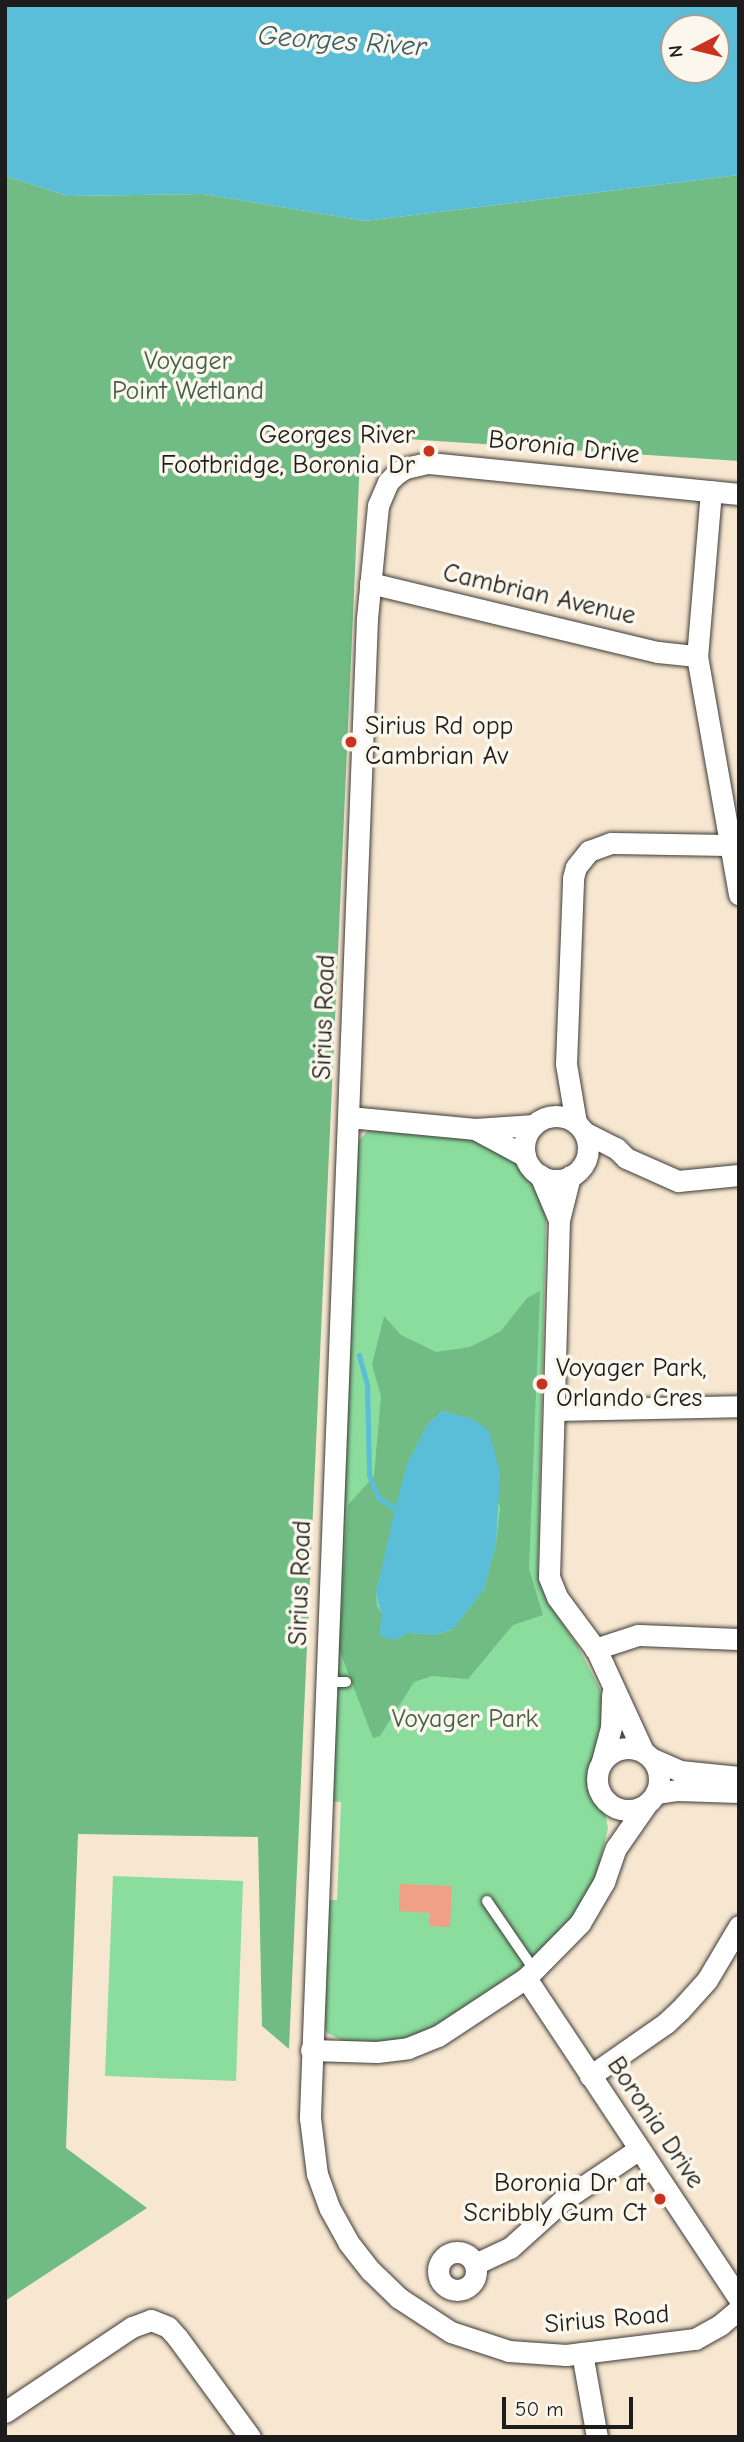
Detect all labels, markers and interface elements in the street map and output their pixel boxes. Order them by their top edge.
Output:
north arrow [660,14,730,84]
water label: Georges River [257,18,427,64]
text: N [664,44,688,59]
park label: Voyager Point Wetland [112,346,264,408]
place label: Georges River Footbridge, Boronia Dr [161,420,415,481]
street label: Boronia Drive [487,425,641,471]
marker: Georges River Footbridge, Boronia Dr [421,443,437,459]
street label: Cambrian Avenue [440,558,638,632]
place label: Sirius Rd opp Cambrian Av [365,711,513,772]
marker: Sirius Rd opp Cambrian Av [343,734,359,750]
street label: Sirius Road [307,954,343,1080]
place label: Voyager Park, Orlando Cres [556,1353,707,1414]
marker: Voyager Park, Orlando Cres [534,1376,550,1392]
street label: Sirius Road [283,1520,319,1646]
park label: Voyager Park [392,1704,538,1736]
street label: Boronia Drive [600,2051,710,2195]
place label: Boronia Dr at Scribbly Gum Ct [464,2168,646,2230]
marker: Boronia Dr at Scribbly Gum Ct [652,2191,668,2207]
street label: Sirius Road [543,2299,671,2341]
scale bar [506,2382,637,2426]
text: 50 m [515,2397,564,2421]

